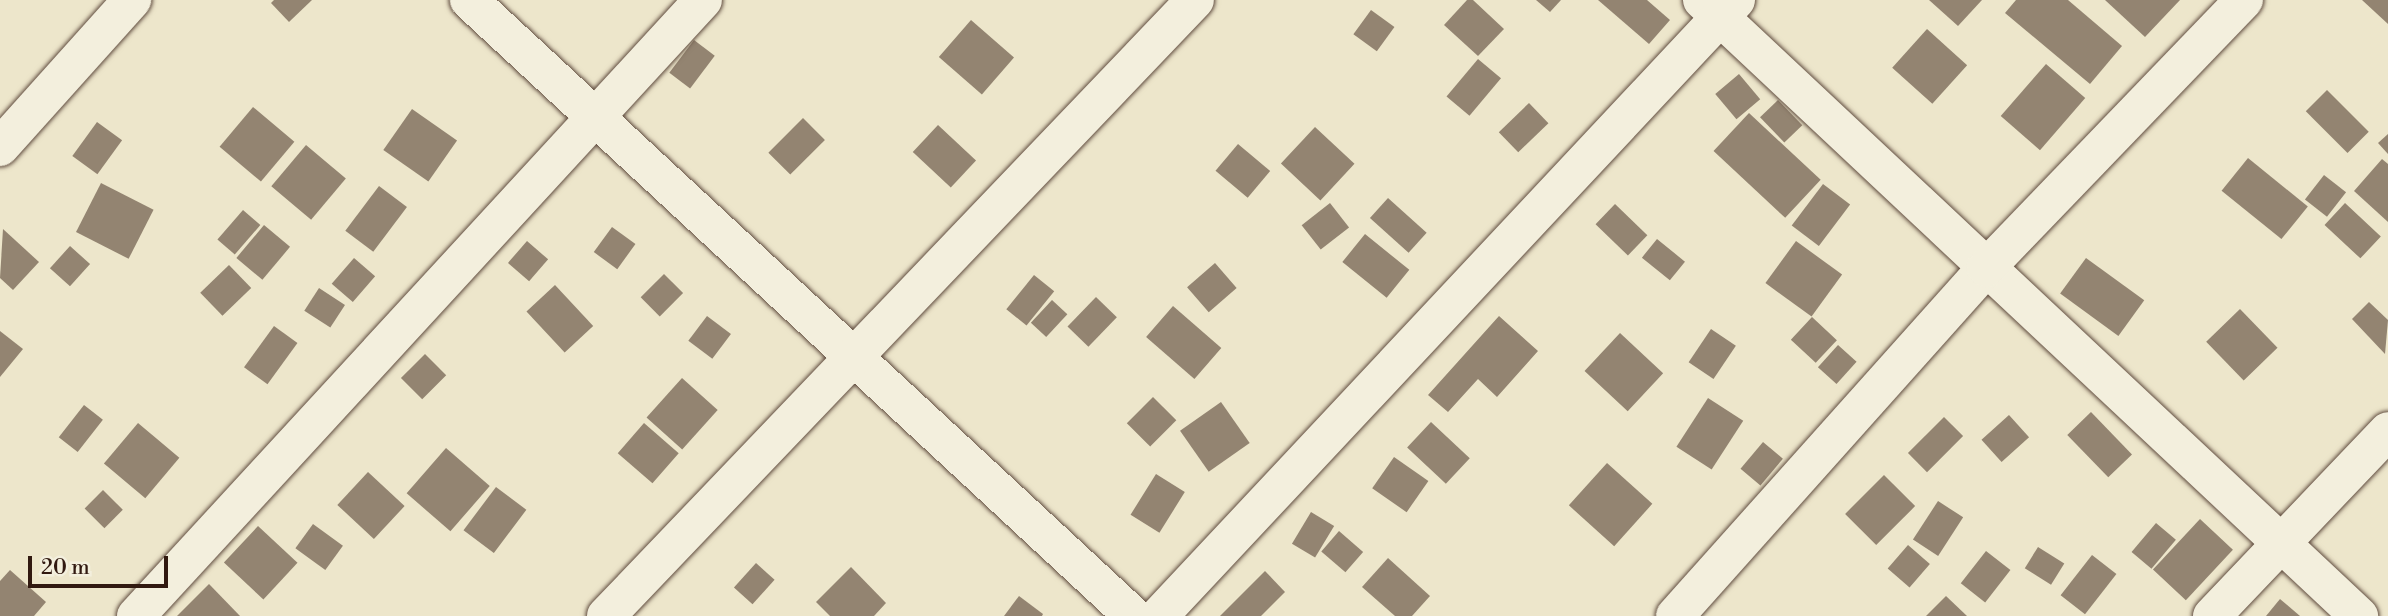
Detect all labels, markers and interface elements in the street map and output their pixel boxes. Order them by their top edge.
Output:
scale bar [32,542,172,586]
text: 20 m [41,555,90,581]

